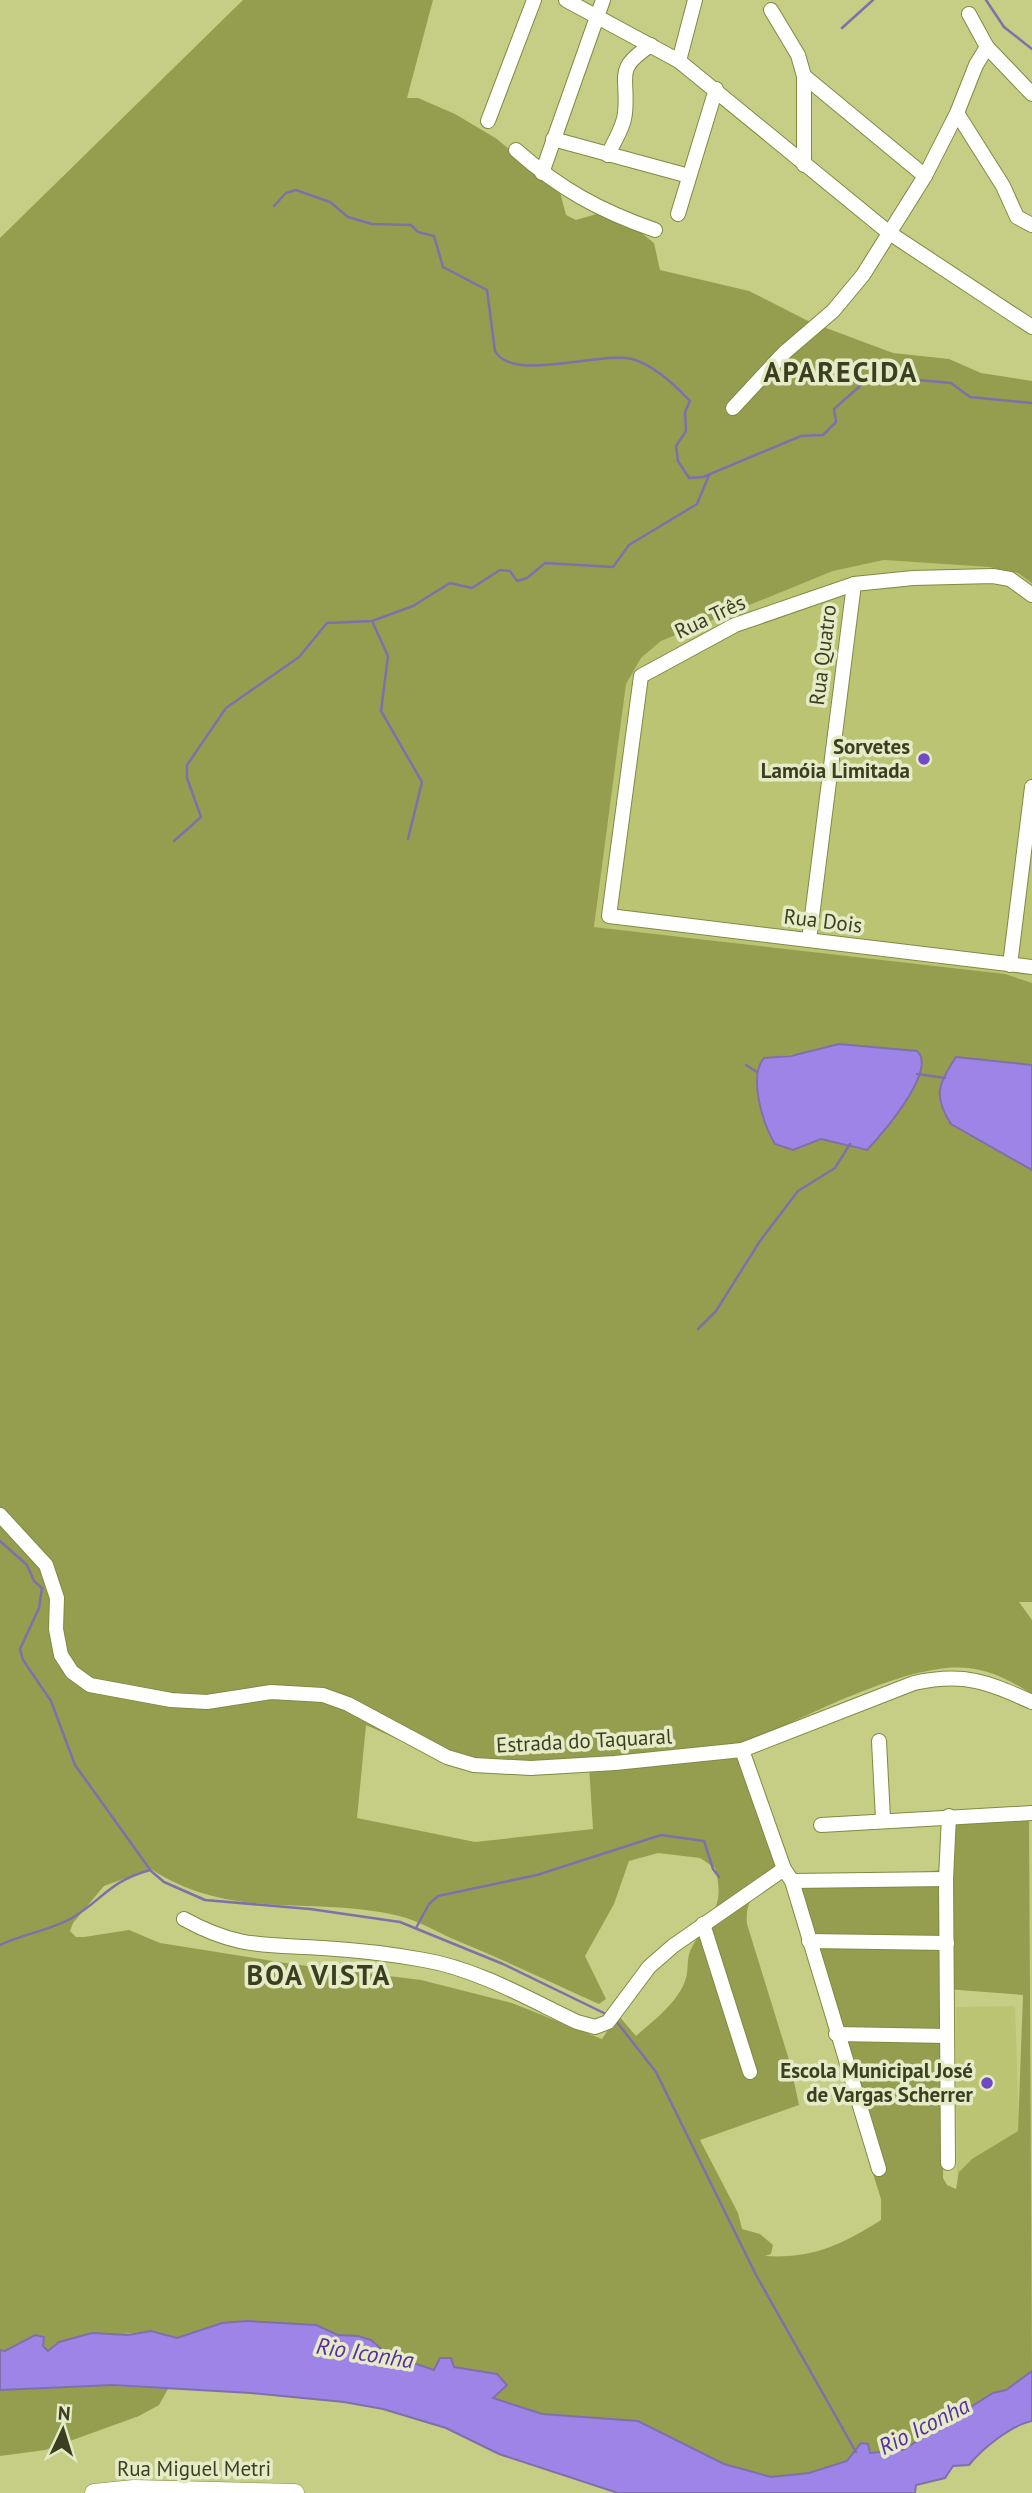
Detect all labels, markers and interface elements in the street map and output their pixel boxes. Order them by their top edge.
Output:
district label: APARECIDA [763,353,919,390]
street label: Rua Três [670,588,750,645]
street label: Rua Quatro [803,603,842,707]
place label: Sorvetes Lamóia Limitada [761,733,910,784]
marker: Sorvetes Lamóia Limitada [916,751,932,767]
street label: Rua Dois [782,902,864,939]
street label: Estrada do Taquaral [495,1722,673,1759]
district label: BOA VISTA [247,1956,391,1993]
place label: Escola Municipal José de Vargas Scherrer [780,2057,974,2108]
marker: Escola Municipal José de Vargas Scherrer [979,2075,995,2091]
water label: Rio Iconha [314,2330,416,2375]
water label: Rio Iconha [873,2390,974,2461]
north arrow [28,2395,98,2465]
text: N [57,2401,71,2425]
street label: Rua Miguel Metri [117,2455,271,2482]

